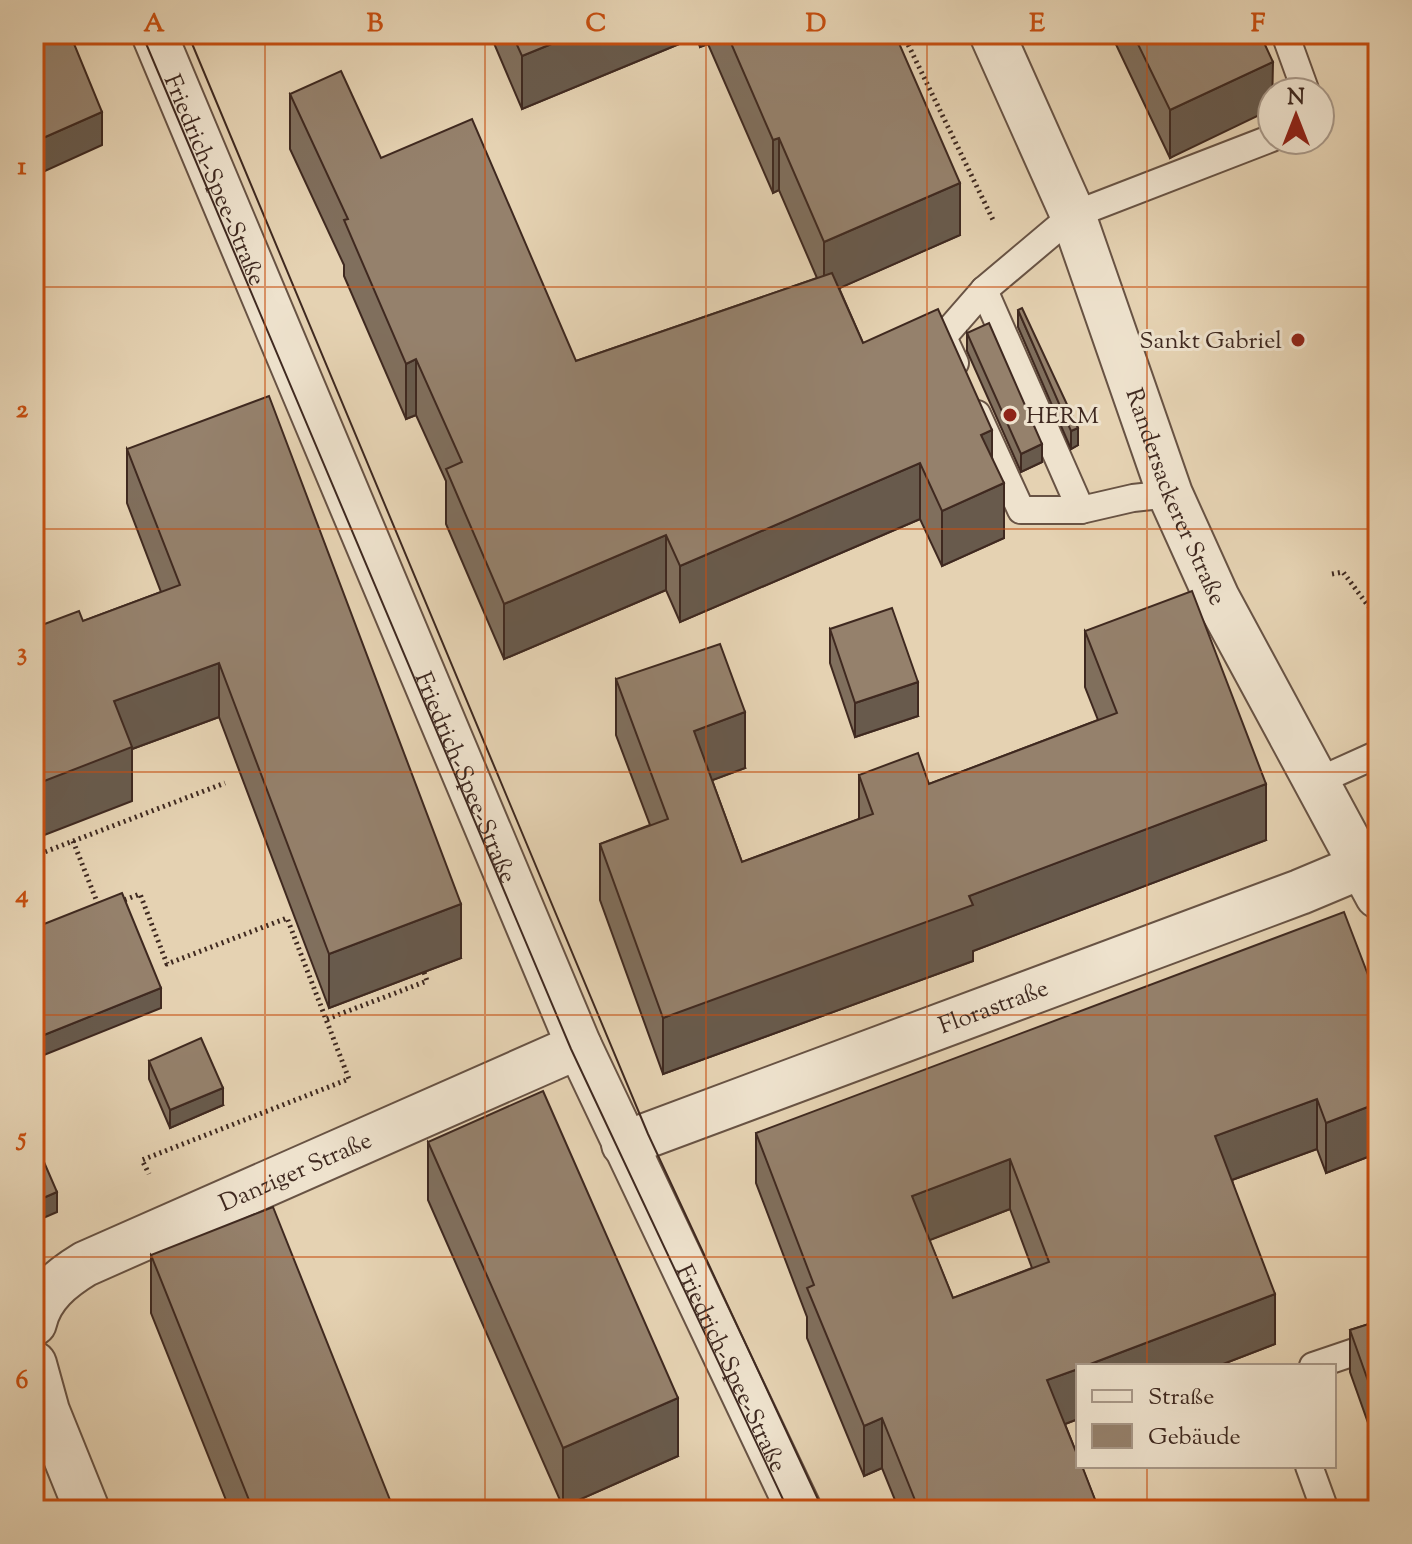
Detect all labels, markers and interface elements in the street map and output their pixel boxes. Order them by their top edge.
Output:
text: A [143,6,165,43]
text: B [367,6,384,43]
text: C [586,6,606,43]
text: D [806,6,826,43]
text: E [1029,6,1045,43]
text: F [1251,6,1266,43]
street label: Friedrich-Spee-Straße [154,70,273,291]
north arrow [1256,76,1336,156]
text: N [1287,83,1305,115]
text: 1 [18,149,27,186]
place label: Sankt Gabriel [1139,325,1282,359]
marker: Sankt Gabriel [1289,331,1307,349]
street label: Randersackerer Straße [1116,384,1233,612]
text: 2 [16,392,29,429]
place label: HERM [1026,400,1099,434]
marker: HERM [1001,406,1019,424]
text: 3 [17,635,27,672]
street label: Friedrich-Spee-Straße [405,667,524,889]
text: 4 [14,877,29,914]
street label: Florastraße [934,972,1053,1044]
text: 5 [16,1120,27,1157]
street label: Danziger Straße [214,1125,378,1222]
street label: Friedrich-Spee-Straße [666,1259,794,1478]
text: 6 [16,1363,29,1400]
legend [1076,1364,1336,1468]
text: Straße [1148,1381,1214,1415]
text: Gebäude [1148,1421,1241,1455]

